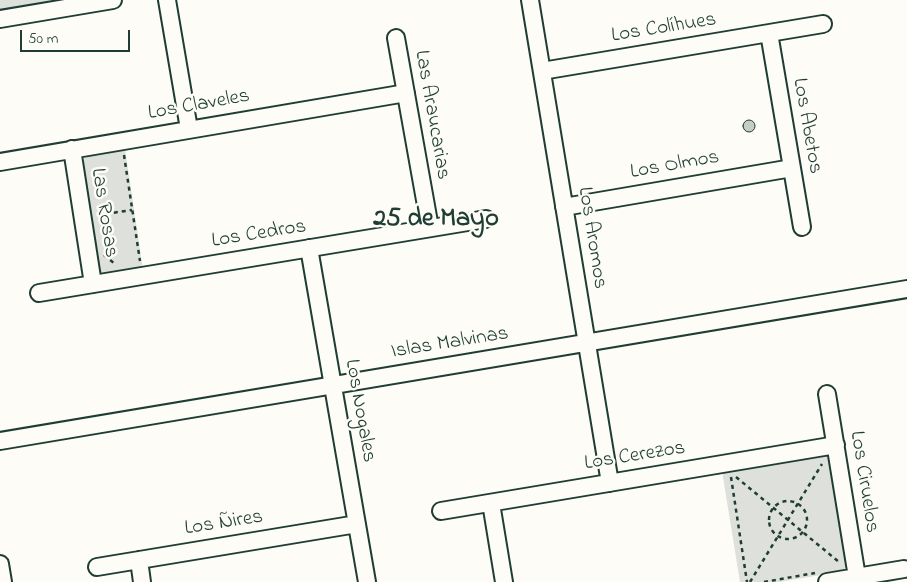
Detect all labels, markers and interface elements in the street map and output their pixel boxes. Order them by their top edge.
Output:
street label: Los Colíhues [610,8,718,50]
scale bar [22,20,132,52]
text: 50 m [28,28,58,50]
street label: Las Araucarias [407,48,455,182]
street label: Los Abetos [785,76,827,176]
street label: Los Claveles [146,85,252,127]
street label: Los Olmos [629,146,721,186]
street label: Las Rosas [83,166,123,260]
street label: Los Aromos [571,185,611,291]
district label: 25 de Mayo [373,205,499,237]
street label: Los Cedros [210,215,308,255]
street label: Islas Malvinas [390,322,510,366]
street label: Los Nogales [338,358,380,464]
street label: Los Ciruelos [843,429,883,535]
street label: Los Cerezos [583,437,687,477]
street label: Los Ñires [183,505,265,543]

